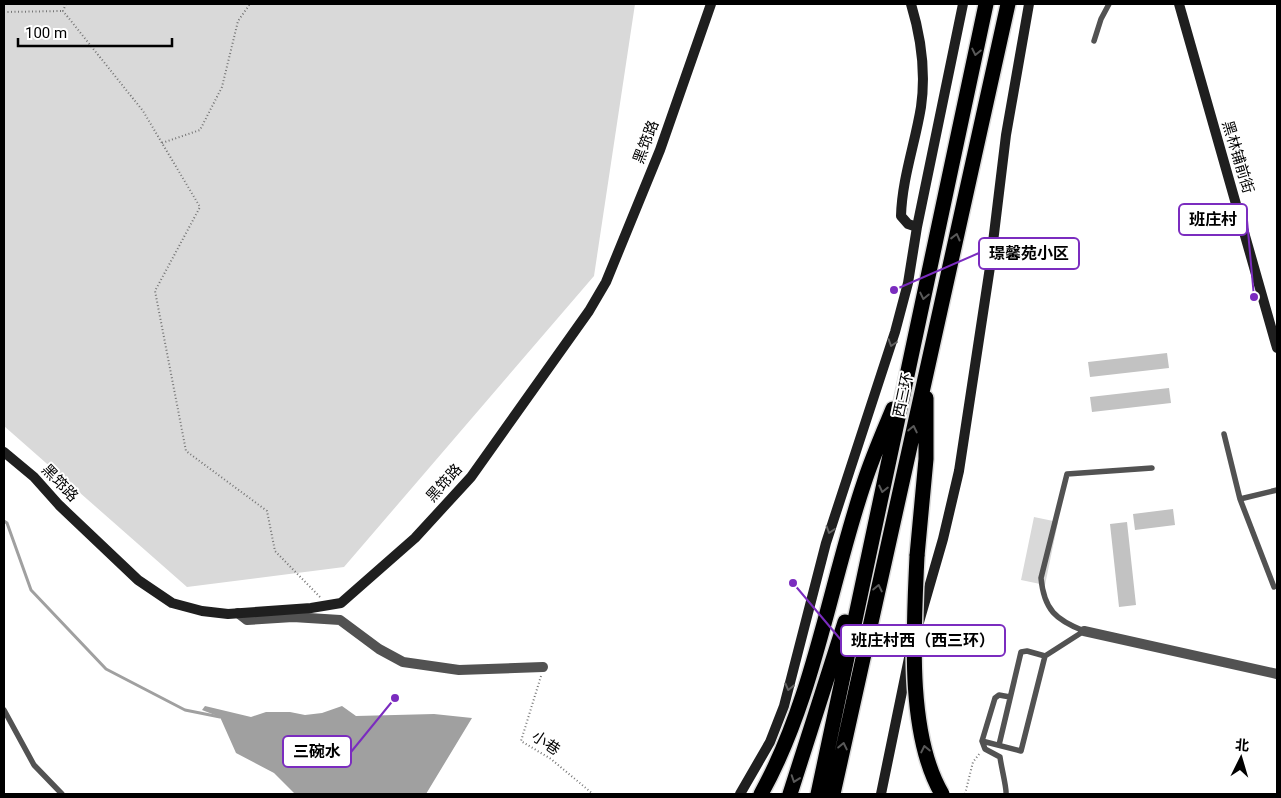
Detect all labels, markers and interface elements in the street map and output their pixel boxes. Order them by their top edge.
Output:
scale bar [18,15,171,47]
text: 100 m [25,24,67,42]
one-way arrow [971,47,982,56]
street label: 黑筇路 [630,118,662,166]
street label: 黑林铺前街 [1218,118,1258,196]
callout: 班庄村 [1179,204,1247,235]
text: 班庄村 [1189,210,1237,229]
one-way arrow [951,233,961,241]
callout: 璟馨苑小区 [979,238,1079,269]
text: 璟馨苑小区 [989,244,1069,263]
one-way arrow [919,292,930,300]
one-way arrow [888,338,898,346]
street label: 西三环 [890,371,916,419]
one-way arrow [907,425,918,434]
street label: 黑筇路 [422,460,466,506]
street label: 黑筇路 [38,461,82,505]
one-way arrow [878,485,889,494]
one-way arrow [825,525,835,534]
one-way arrow [873,584,883,592]
callout: 班庄村西（西三环） [841,625,1005,656]
text: 班庄村西（西三环） [851,631,995,650]
one-way arrow [784,683,795,692]
street label: 小巷 [529,727,563,759]
north arrow [1216,733,1266,783]
callout: 三碗水 [283,736,351,767]
text: 北 [1234,736,1250,754]
text: 三碗水 [293,742,341,761]
one-way arrow [837,742,847,751]
one-way arrow [920,745,930,753]
one-way arrow [791,774,801,783]

